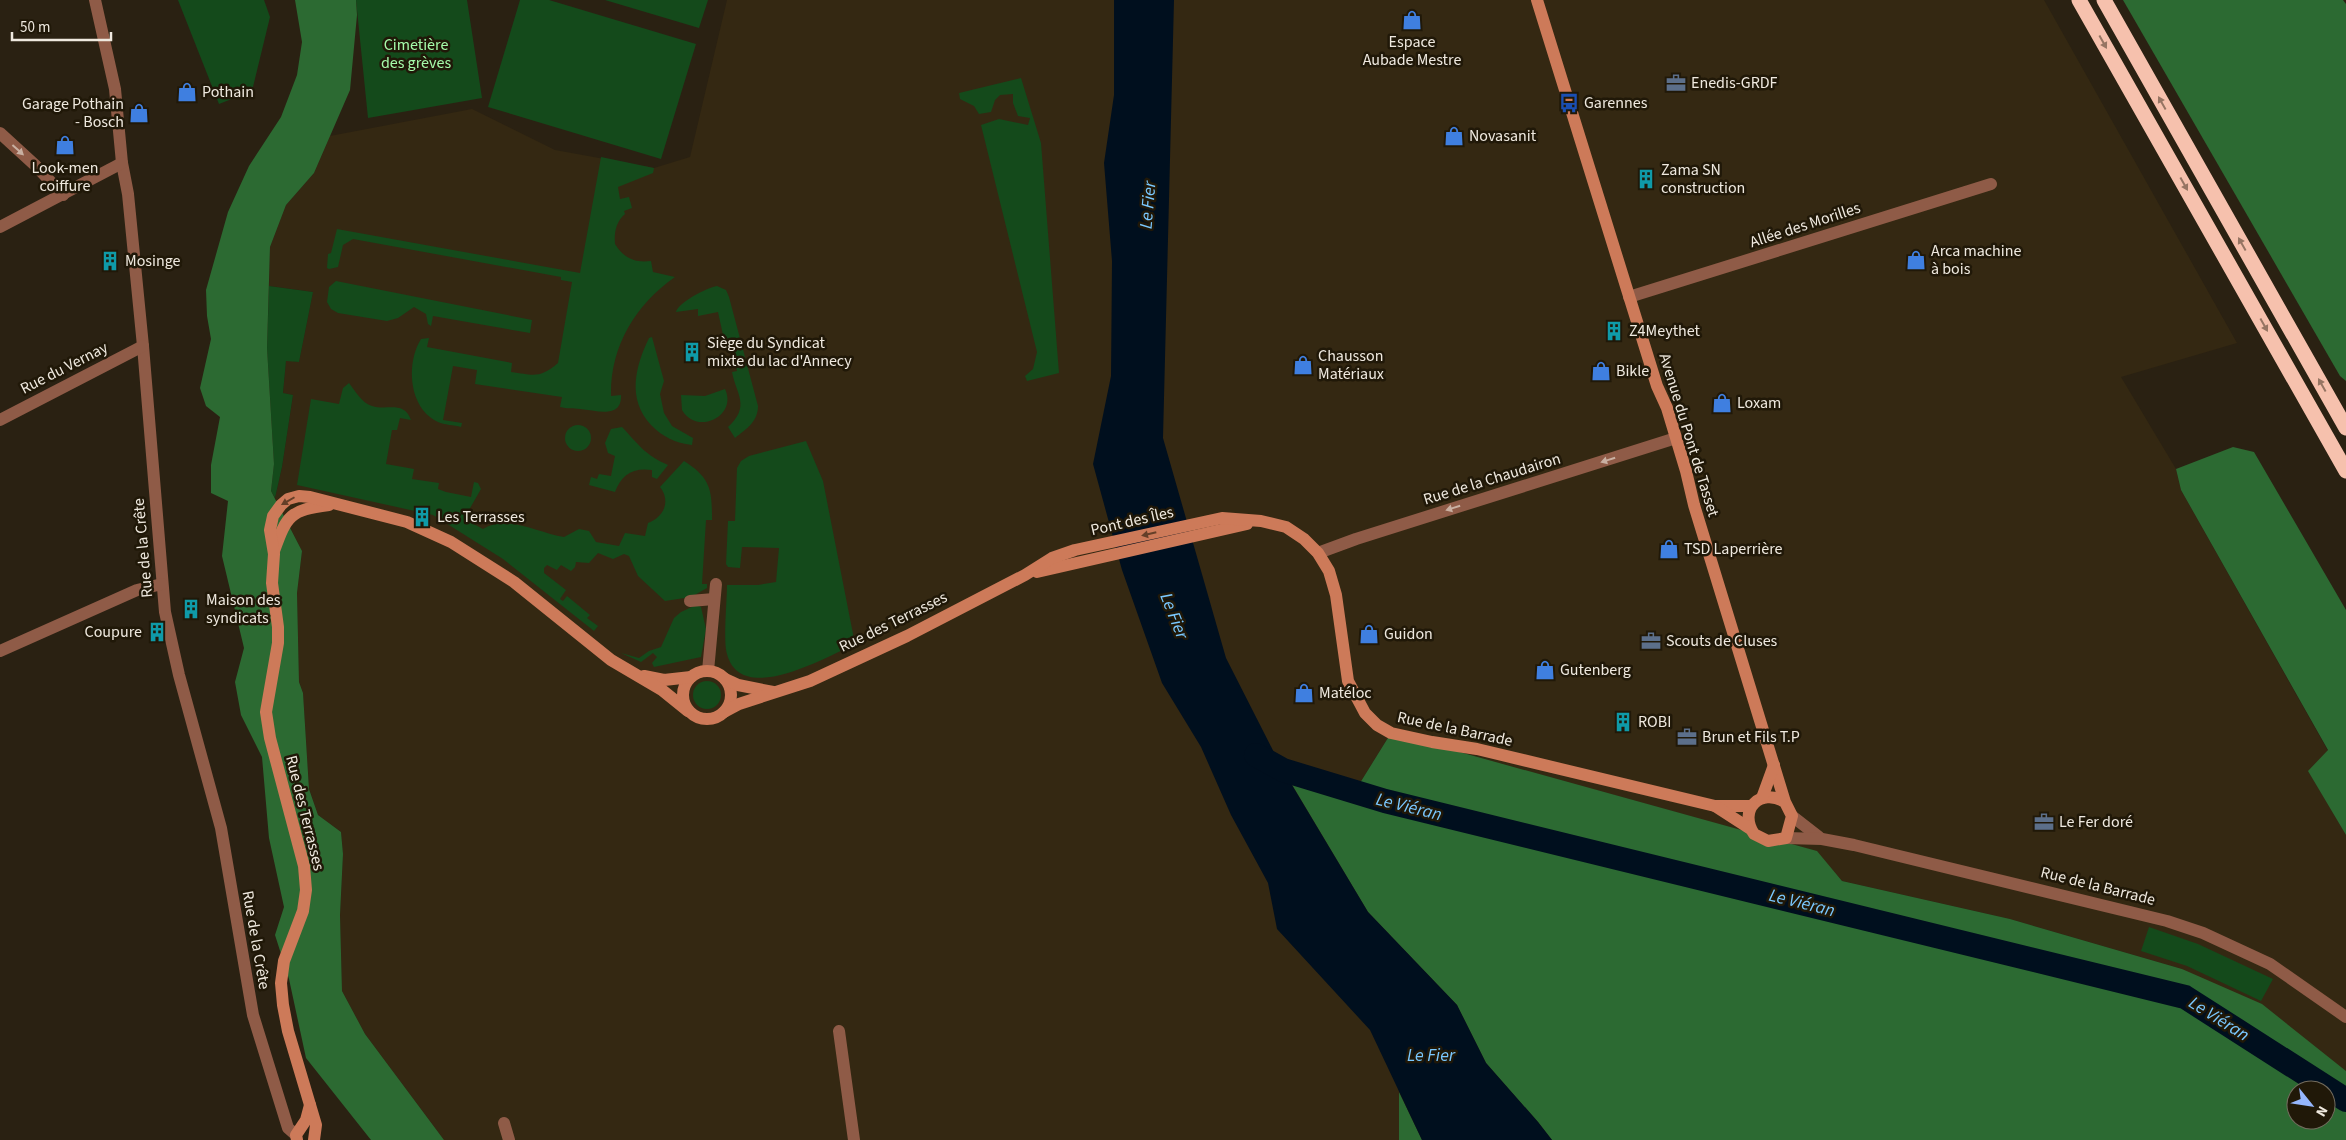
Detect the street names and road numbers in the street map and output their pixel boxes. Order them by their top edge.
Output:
street label: Allée des Morilles [1747,197,1863,253]
street label: Rue du Vernay [16,336,112,399]
street label: Avenue du Pont de Tasset [1654,350,1725,520]
street label: Rue de la Chaudairon [1421,448,1563,510]
street label: Rue de la Crête [128,497,158,599]
street label: Pont des Îles [1088,501,1176,541]
street label: Rue des Terrasses [835,586,951,658]
street label: Rue de la Barrade [1395,706,1515,752]
street label: Rue des Terrasses [280,753,330,873]
street label: Rue de la Barrade [2038,861,2158,911]
street label: Rue de la Crête [237,889,276,991]

